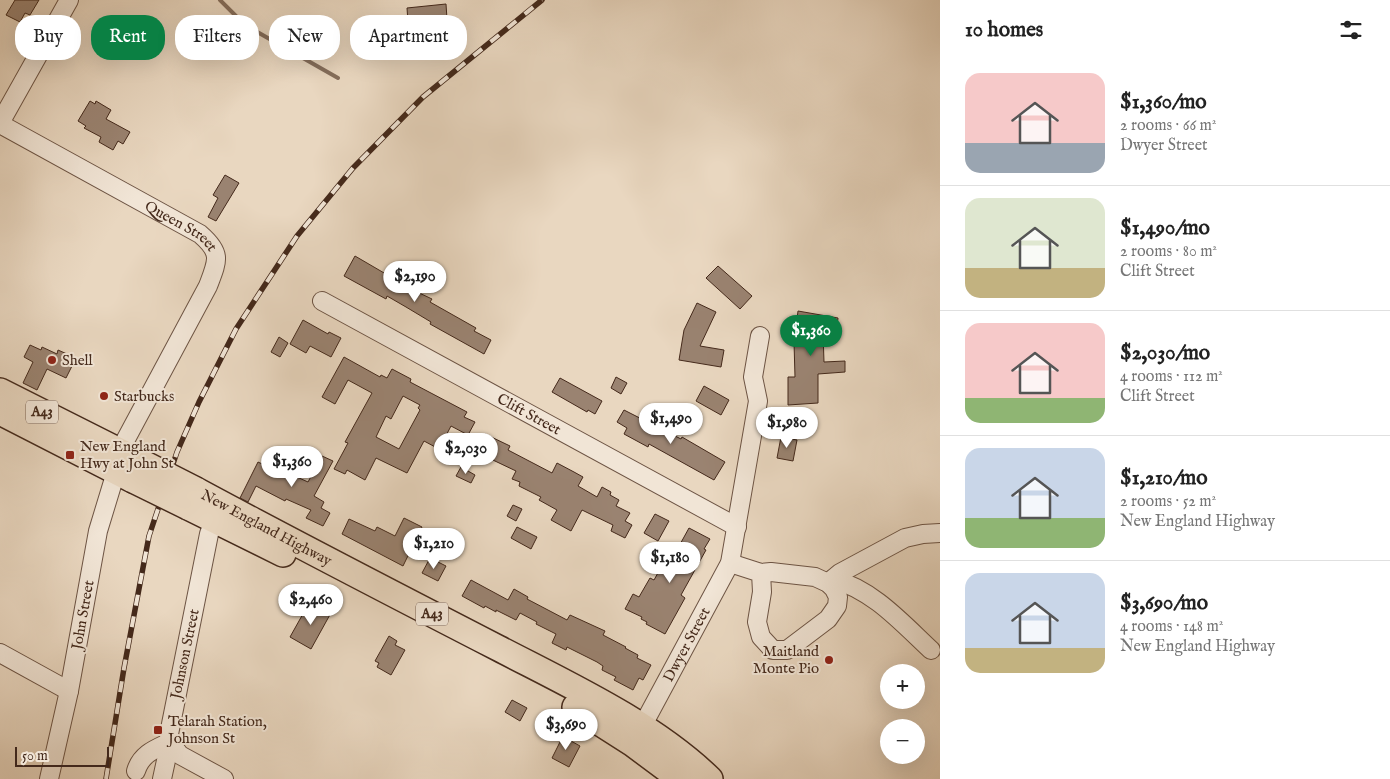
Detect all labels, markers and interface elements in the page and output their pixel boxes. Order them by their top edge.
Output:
chip: Buy [15,15,81,60]
chip: Rent [91,15,165,60]
chip: Filters [175,15,259,60]
chip: New [269,15,340,60]
chip: Apartment [350,15,467,60]
icon: filters [1337,16,1365,44]
text: 10 homes [965,17,1043,44]
text: $1,360/mo [1120,89,1207,116]
icon: home [1005,93,1065,153]
text: 2 rooms · 66 m² [1120,116,1216,136]
text: Dwyer Street [1120,136,1207,156]
street label: Queen Street [142,196,222,255]
text: $1,490/mo [1120,215,1210,242]
icon: home [1005,218,1065,278]
text: 2 rooms · 80 m² [1120,242,1217,262]
pin: $2,190 [374,260,456,303]
text: Clift Street [1120,262,1195,282]
text: $2,190 [394,267,436,287]
pin: $1,360 [770,314,852,357]
text: $1,360 [791,321,831,341]
text: $2,030/mo [1120,340,1210,367]
icon: home [1005,343,1065,403]
place label: Shell [62,351,94,370]
marker: Shell [46,354,58,366]
text: 4 rooms · 112 m² [1120,367,1223,387]
place label: Starbucks [114,387,174,406]
text: Clift Street [1120,387,1195,407]
street label: Clift Street [494,389,565,439]
marker: Starbucks [98,390,110,402]
road number: A43 [26,401,58,424]
pin: $1,490 [630,402,712,445]
pin: $1,980 [746,406,828,449]
text: $1,490 [650,409,692,429]
text: $1,980 [767,413,807,433]
pin: $2,030 [425,432,507,475]
place label: New England Hwy at John St [80,437,174,473]
text: $2,030 [445,439,487,459]
pin: $1,360 [251,446,333,488]
marker: New England Hwy at John St [64,449,76,461]
text: $1,360 [272,452,312,472]
text: $1,210/mo [1120,465,1208,492]
icon: home [1005,468,1065,528]
street label: New England Highway [198,485,336,570]
text: 2 rooms · 52 m² [1120,492,1216,512]
text: New England Highway [1120,512,1275,532]
pin: $1,210 [393,528,475,570]
text: $1,210 [414,534,454,554]
pin: $1,180 [629,542,711,584]
text: $1,180 [650,548,690,568]
street label: John Street [67,579,98,653]
pin: $2,460 [270,584,352,626]
text: $2,460 [289,590,333,610]
text: $3,690/mo [1120,590,1208,617]
icon: home [1005,593,1065,653]
road number: A43 [416,602,448,626]
street label: Dwyer Street [658,604,714,685]
street label: Johnson Street [166,607,204,703]
text: 4 rooms · 148 m² [1120,617,1223,637]
text: New England Highway [1120,637,1275,657]
place label: Maitland Monte Pio [753,642,820,678]
marker: Maitland Monte Pio [823,654,835,666]
map controls [880,664,925,764]
button: + [880,664,925,709]
pin: $3,690 [525,708,607,751]
place label: Telarah Station, Johnson St [166,712,267,748]
text: $3,690 [546,715,586,735]
button: − [880,719,925,764]
marker: Telarah Station, Johnson St [152,724,164,736]
scale bar [15,744,109,767]
text: 50 m [22,747,48,765]

